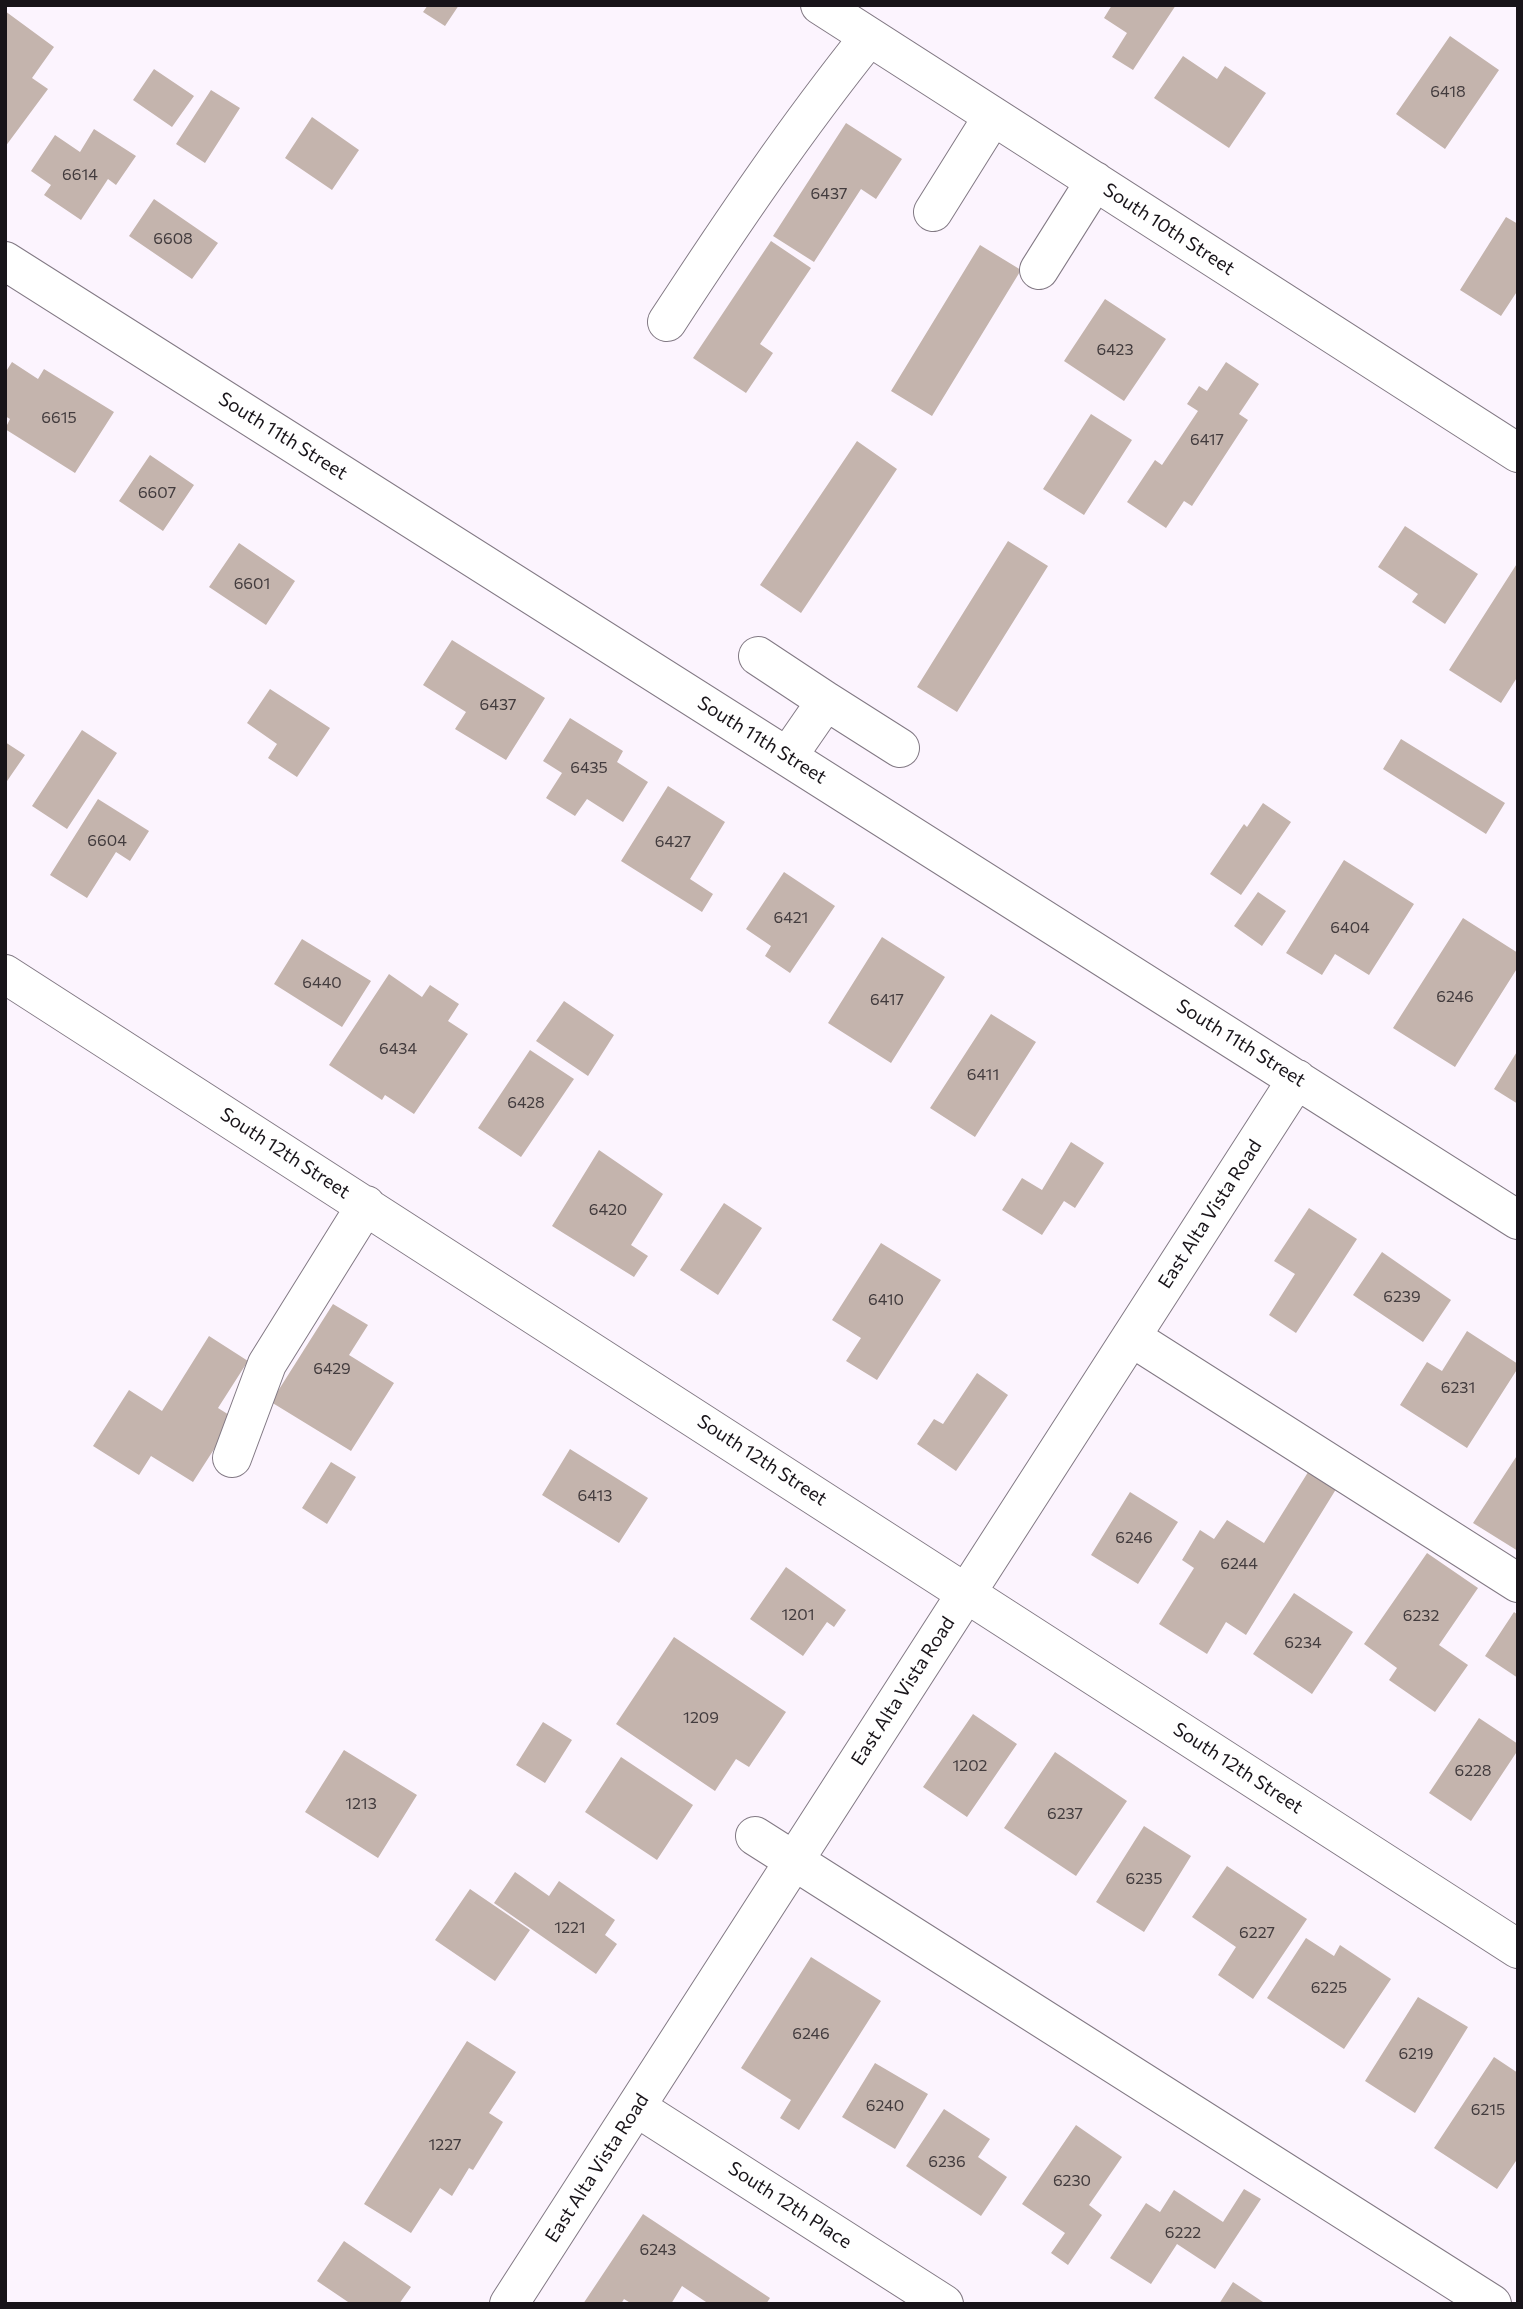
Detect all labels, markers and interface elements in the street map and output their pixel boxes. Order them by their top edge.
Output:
house number: 6418 [1430,82,1466,102]
house number: 6614 [62,165,98,185]
street label: South 10th Street [1099,178,1239,280]
house number: 6437 [811,184,847,204]
house number: 6608 [153,229,193,249]
house number: 6423 [1096,340,1134,360]
street label: South 11th Street [214,387,352,485]
house number: 6615 [41,408,77,428]
house number: 6417 [1190,430,1224,450]
house number: 6607 [138,483,176,503]
house number: 6601 [234,574,270,594]
street label: South 11th Street [693,691,831,789]
house number: 6437 [480,695,516,715]
house number: 6435 [570,758,608,778]
house number: 6604 [87,831,127,851]
house number: 6427 [655,832,691,852]
house number: 6421 [774,908,808,928]
house number: 6404 [1330,918,1370,938]
house number: 6440 [302,973,342,993]
house number: 6246 [1436,987,1474,1007]
house number: 6417 [870,990,904,1010]
street label: South 11th Street [1172,994,1310,1092]
house number: 6434 [379,1039,417,1059]
house number: 6411 [967,1065,999,1085]
house number: 6428 [507,1093,545,1113]
street label: South 12th Street [216,1103,354,1203]
street label: East Alta Vista Road [1153,1135,1267,1293]
house number: 6420 [589,1200,627,1220]
house number: 6239 [1383,1287,1421,1307]
house number: 6410 [868,1290,904,1310]
house number: 6429 [313,1359,351,1379]
house number: 6231 [1441,1378,1475,1398]
street label: South 12th Street [693,1410,831,1510]
house number: 6413 [578,1486,612,1506]
house number: 6246 [1115,1528,1153,1548]
house number: 6244 [1220,1554,1258,1574]
house number: 1201 [782,1605,814,1625]
house number: 6232 [1403,1606,1439,1626]
street label: East Alta Vista Road [846,1612,960,1770]
house number: 6234 [1284,1633,1322,1653]
house number: 1209 [683,1708,719,1728]
street label: South 12th Street [1169,1718,1307,1818]
house number: 1202 [953,1756,987,1776]
house number: 6228 [1454,1761,1492,1781]
house number: 1213 [345,1794,377,1814]
house number: 6237 [1047,1804,1083,1824]
house number: 6235 [1126,1869,1162,1889]
house number: 1221 [554,1918,586,1938]
house number: 6227 [1239,1923,1275,1943]
house number: 6225 [1311,1978,1347,1998]
house number: 6246 [792,2024,830,2044]
house number: 6219 [1398,2044,1434,2064]
street label: East Alta Vista Road [540,2089,654,2247]
house number: 6240 [866,2096,904,2116]
house number: 6215 [1471,2100,1505,2120]
house number: 1227 [429,2135,461,2155]
house number: 6236 [928,2152,966,2172]
street label: South 12th Place [724,2157,856,2253]
house number: 6230 [1053,2171,1091,2191]
house number: 6222 [1165,2223,1201,2243]
house number: 6243 [640,2240,676,2260]

